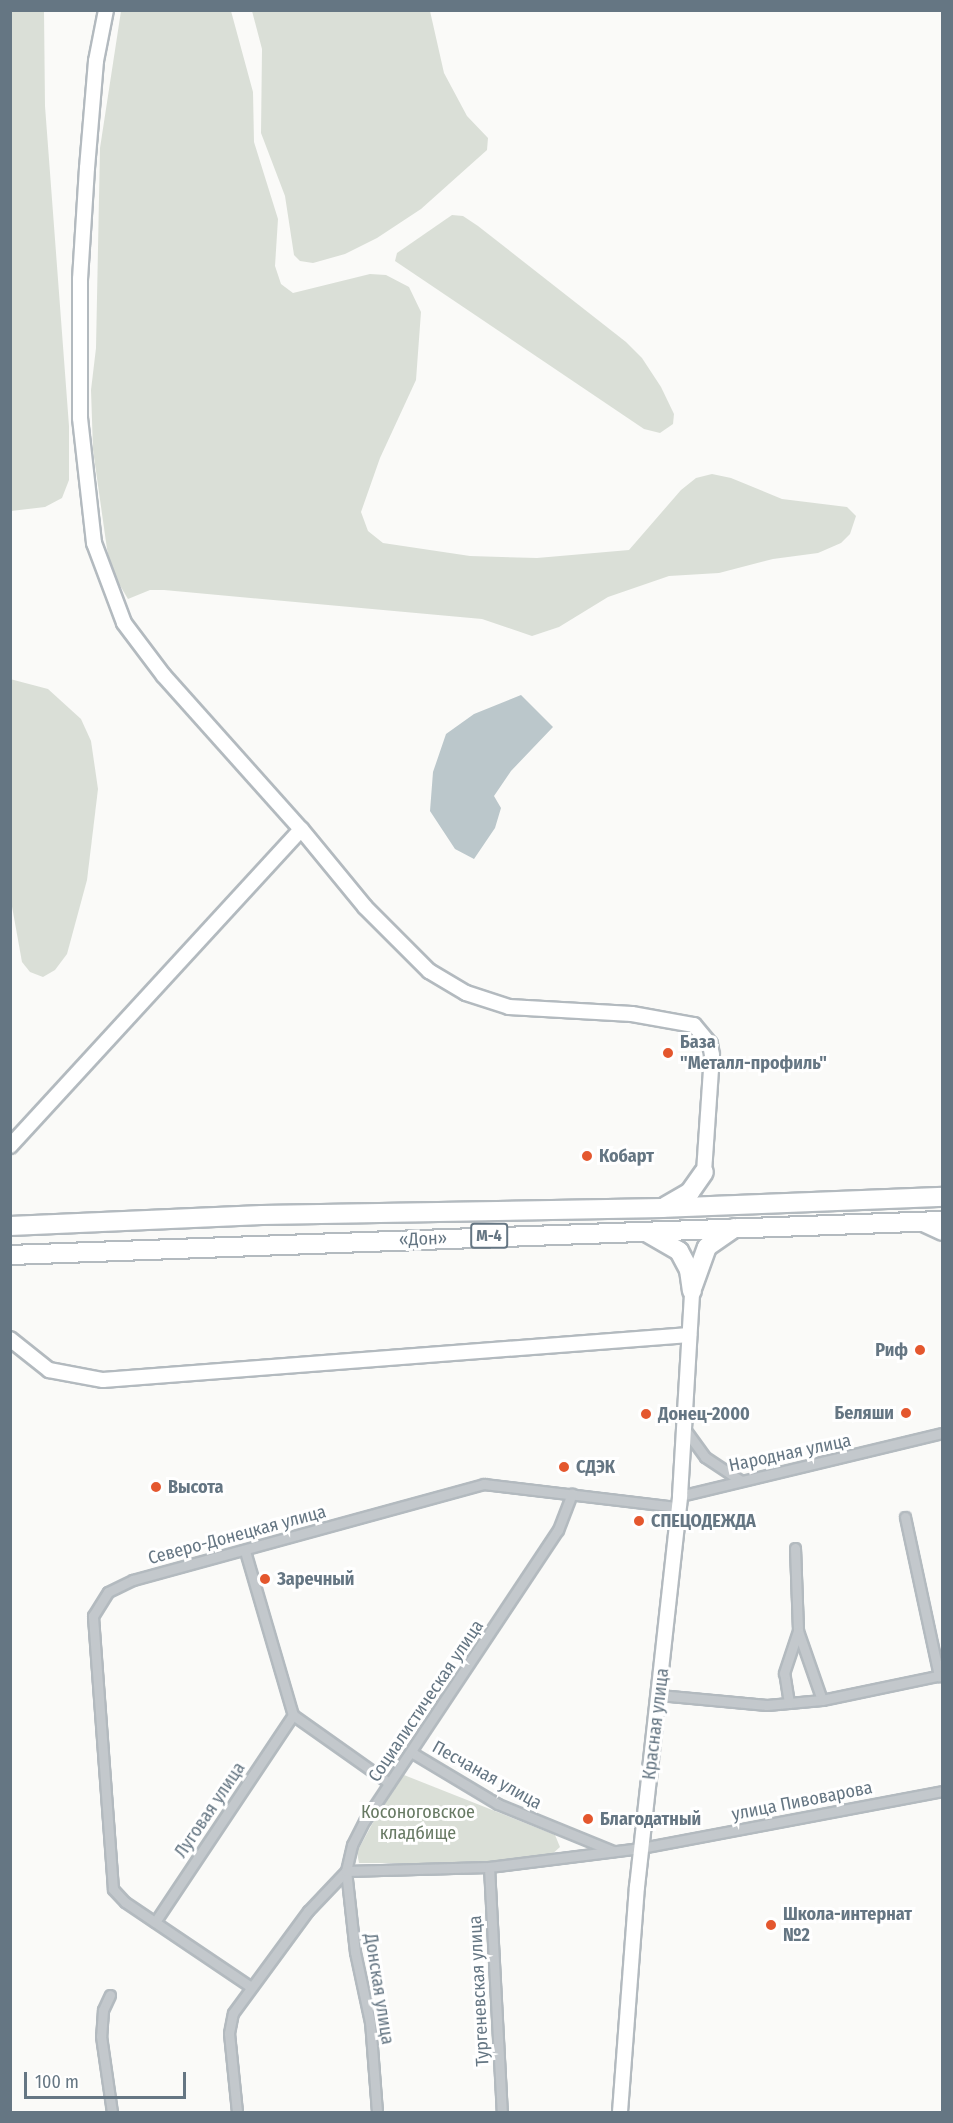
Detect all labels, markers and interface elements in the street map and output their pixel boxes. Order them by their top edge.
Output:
place label: База "Металл-профиль" [680,1032,827,1074]
marker: База "Металл-профиль" [661,1046,675,1060]
place label: Кобарт [599,1145,654,1167]
marker: Кобарт [580,1149,594,1163]
road number: М-4 [470,1223,508,1249]
street label: «Дон» [398,1227,448,1251]
place label: Риф [875,1339,908,1361]
marker: Риф [913,1343,927,1357]
place label: Беляши [835,1402,894,1424]
place label: Донец-2000 [658,1403,750,1425]
marker: Беляши [899,1406,913,1420]
marker: Донец-2000 [639,1407,653,1421]
street label: Народная улица [727,1430,853,1476]
place label: СДЭК [576,1456,615,1478]
marker: СДЭК [557,1460,571,1474]
place label: Высота [168,1476,223,1498]
marker: Высота [149,1480,163,1494]
street label: Северо-Донецкая улица [146,1501,328,1569]
place label: СПЕЦОДЕЖДА [651,1510,756,1532]
marker: СПЕЦОДЕЖДА [632,1514,646,1528]
place label: Заречный [277,1568,354,1590]
marker: Заречный [258,1572,272,1586]
street label: Социалистическая улица [364,1616,488,1786]
street label: Красная улица [638,1667,674,1781]
street label: Песчаная улица [429,1736,545,1814]
street label: Луговая улица [170,1758,250,1862]
street label: улица Пивоварова [730,1777,874,1825]
park label: Косоноговское кладбище [361,1802,475,1844]
place label: Благодатный [600,1808,701,1830]
marker: Благодатный [581,1812,595,1826]
place label: Школа-интернат №2 [783,1904,912,1946]
street label: Тургеневская улица [464,1915,494,2067]
marker: Школа-интернат №2 [764,1918,778,1932]
street label: Донская улица [360,1932,398,2046]
scale bar [27,2060,189,2098]
text: 100 m [35,2071,79,2093]

